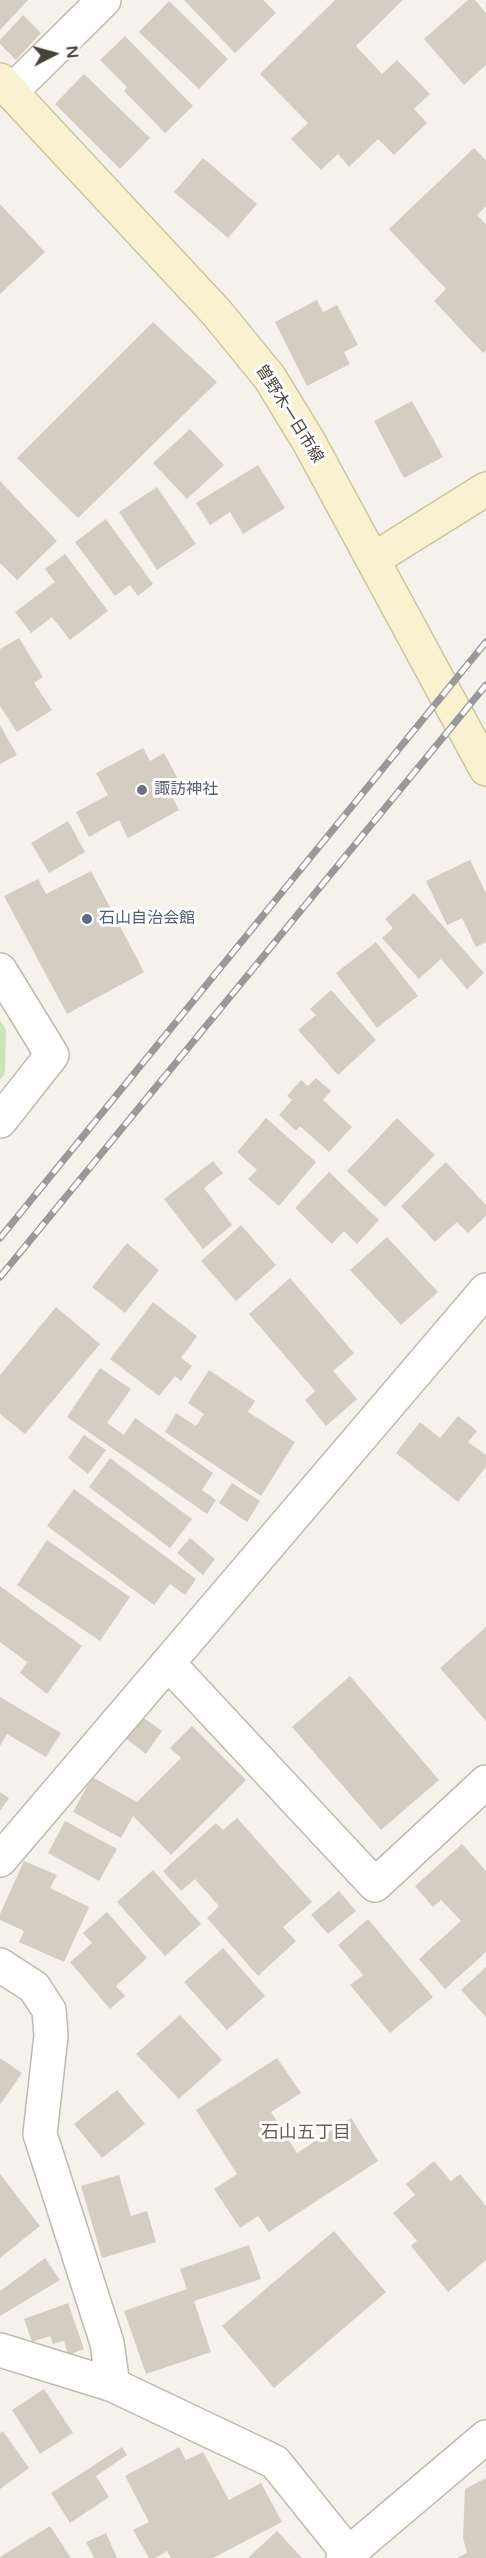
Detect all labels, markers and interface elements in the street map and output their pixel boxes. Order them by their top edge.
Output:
north arrow [24,24,84,84]
text: N [61,45,83,60]
street label: 曽野木一日市線 [251,361,327,467]
place label: 諏訪神社 [154,780,218,800]
marker: 諏訪神社 [135,783,149,797]
place label: 石山自治会館 [99,909,195,929]
marker: 石山自治会館 [80,912,94,926]
district label: 石山五丁目 [261,2122,351,2144]

